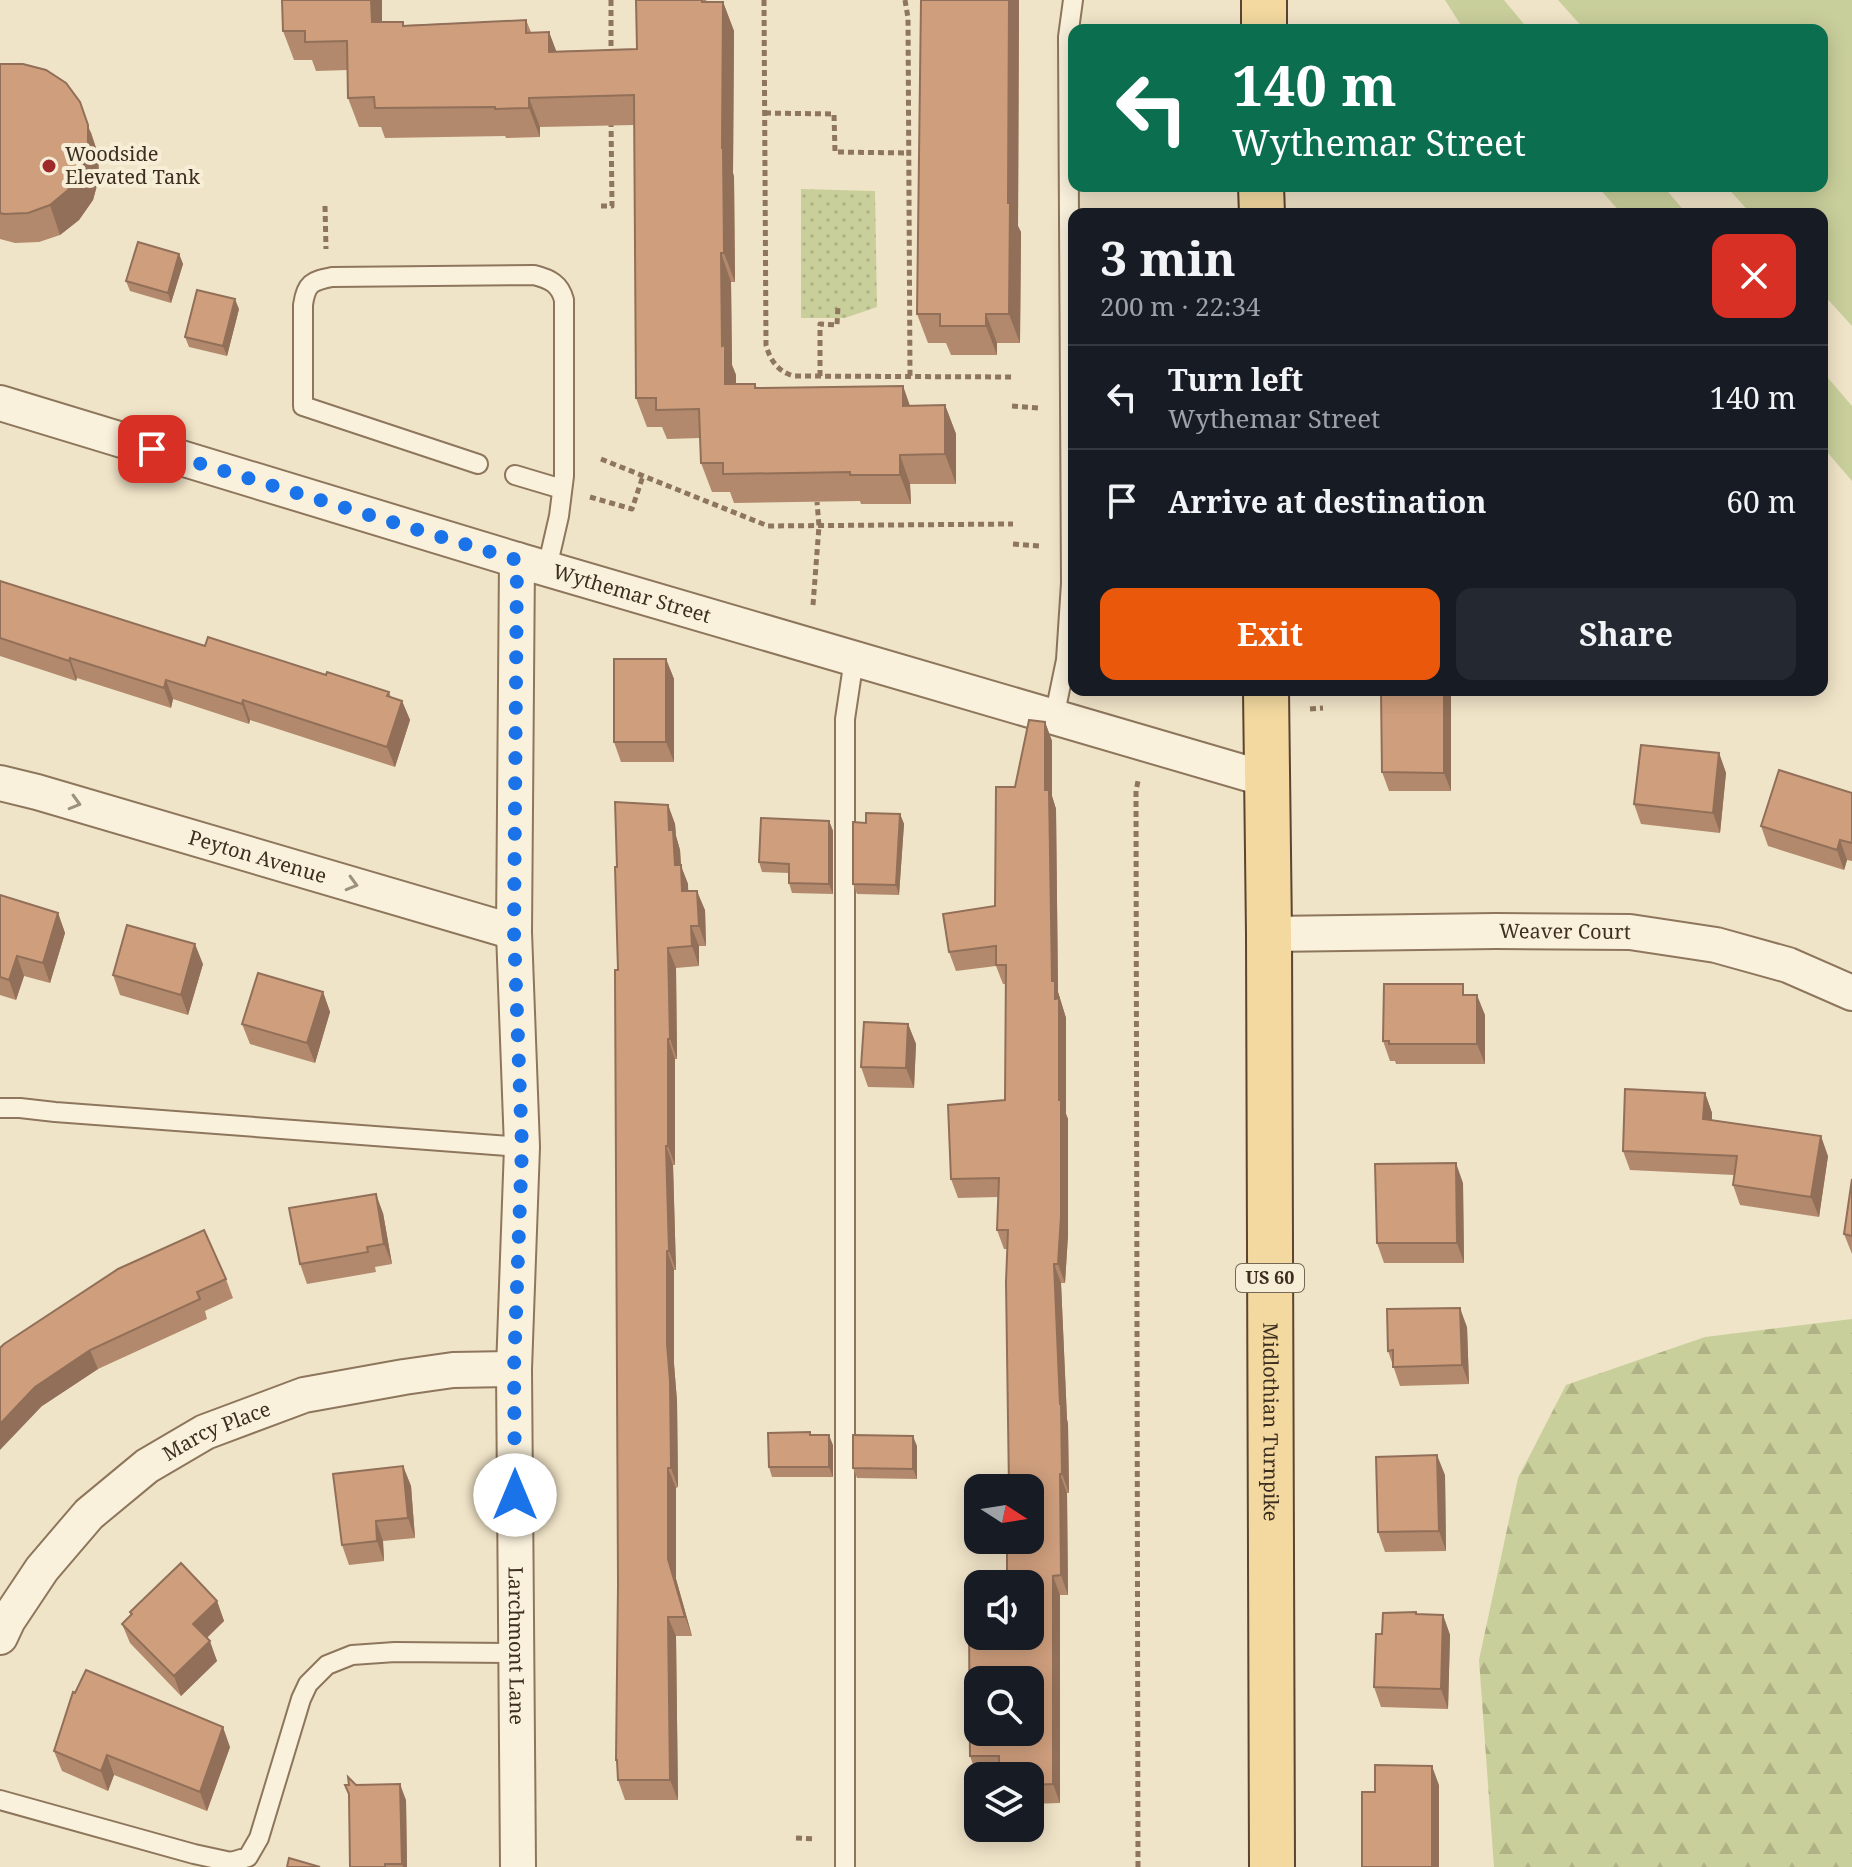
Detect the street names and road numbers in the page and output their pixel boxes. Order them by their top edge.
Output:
street label: Wythemar Street [550,557,714,629]
street label: Peyton Avenue [186,823,330,889]
street label: Weaver Court [1499,917,1631,945]
road number: US 60 [1236,1264,1304,1292]
street label: Midlothian Turnpike [1257,1323,1285,1521]
street label: Marcy Place [157,1395,274,1467]
street label: Larchmont Lane [503,1566,531,1725]

